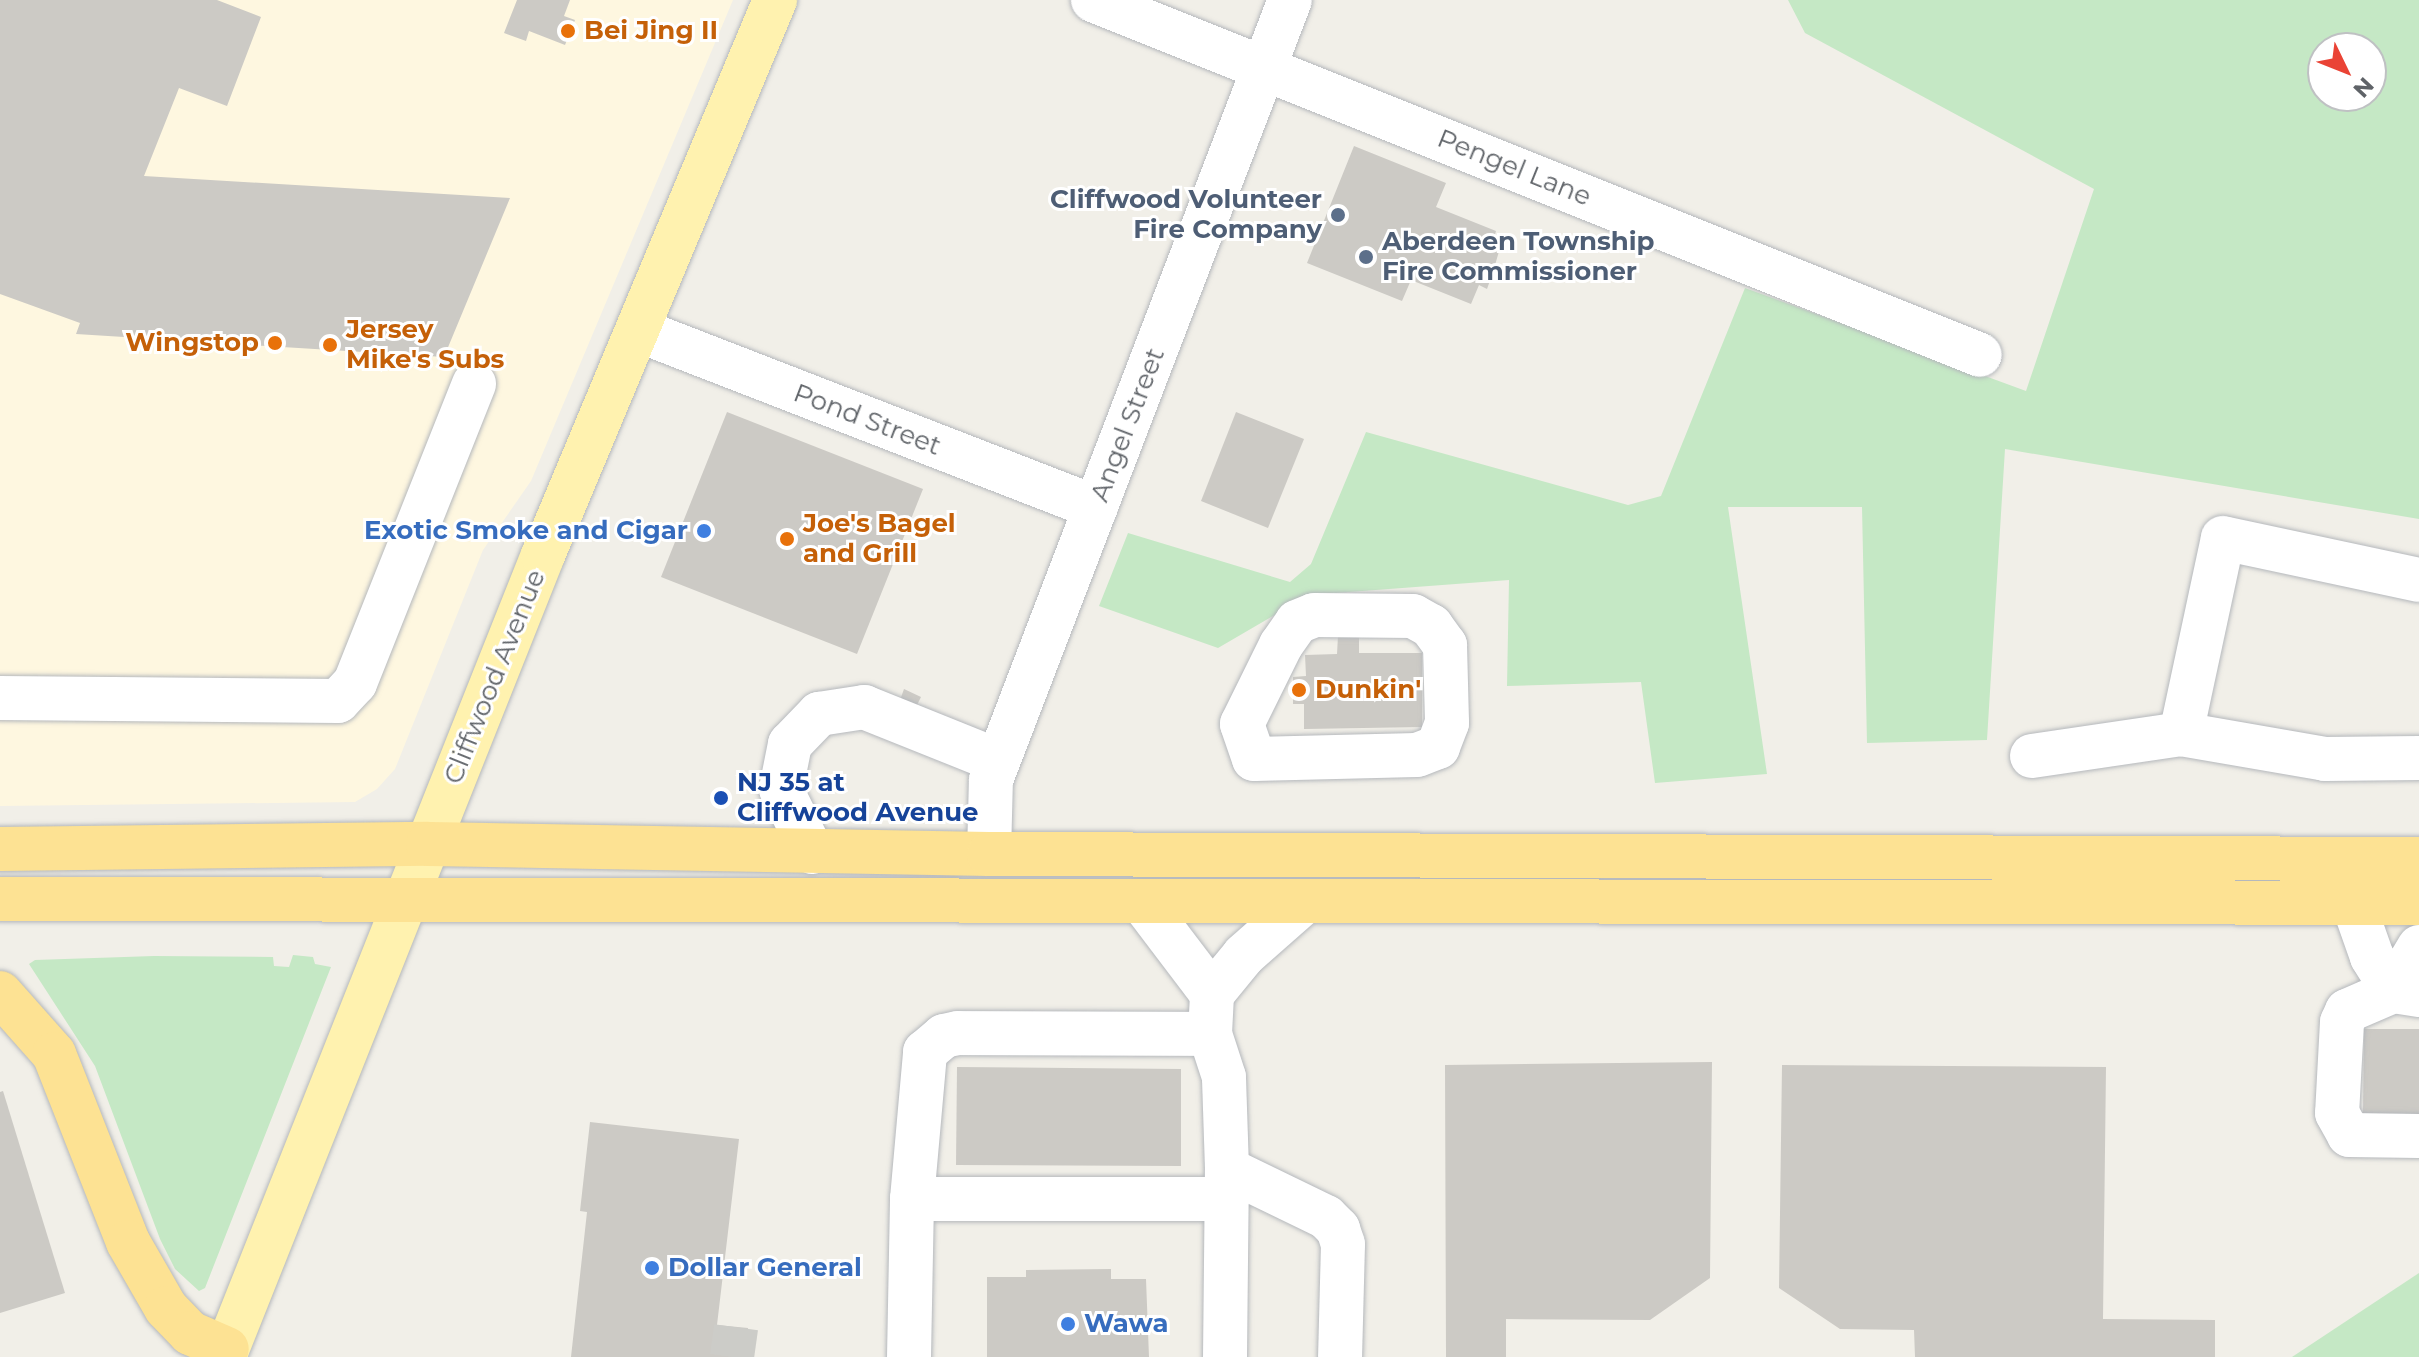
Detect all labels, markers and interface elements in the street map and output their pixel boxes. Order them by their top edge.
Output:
place label: Bei Jing II [584,15,718,47]
marker: Bei Jing II [559,22,577,40]
north arrow [2307,32,2387,112]
text: N [2348,72,2379,103]
street label: Pengel Lane [1433,123,1595,213]
place label: Cliffwood Volunteer Fire Company [1050,184,1322,246]
marker: Cliffwood Volunteer Fire Company [1329,206,1347,224]
place label: Aberdeen Township Fire Commissioner [1382,226,1655,288]
marker: Aberdeen Township Fire Commissioner [1357,248,1375,266]
place label: Jersey Mike's Subs [346,314,504,376]
place label: Wingstop [125,327,259,359]
marker: Wingstop [266,334,284,352]
marker: Jersey Mike's Subs [321,336,339,354]
street label: Angel Street [1084,344,1172,506]
street label: Pond Street [789,378,945,462]
place label: Joe's Bagel and Grill [803,508,956,570]
place label: Exotic Smoke and Cigar [364,515,688,547]
marker: Exotic Smoke and Cigar [695,522,713,540]
marker: Joe's Bagel and Grill [778,530,796,548]
street label: Cliffwood Avenue [438,565,552,789]
place label: Dunkin' [1315,674,1421,706]
marker: Dunkin' [1290,681,1308,699]
place label: NJ 35 at Cliffwood Avenue [737,767,978,828]
marker: NJ 35 at Cliffwood Avenue [712,789,730,807]
place label: Dollar General [668,1252,862,1284]
marker: Dollar General [643,1259,661,1277]
place label: Wawa [1084,1308,1168,1340]
marker: Wawa [1059,1315,1077,1333]

